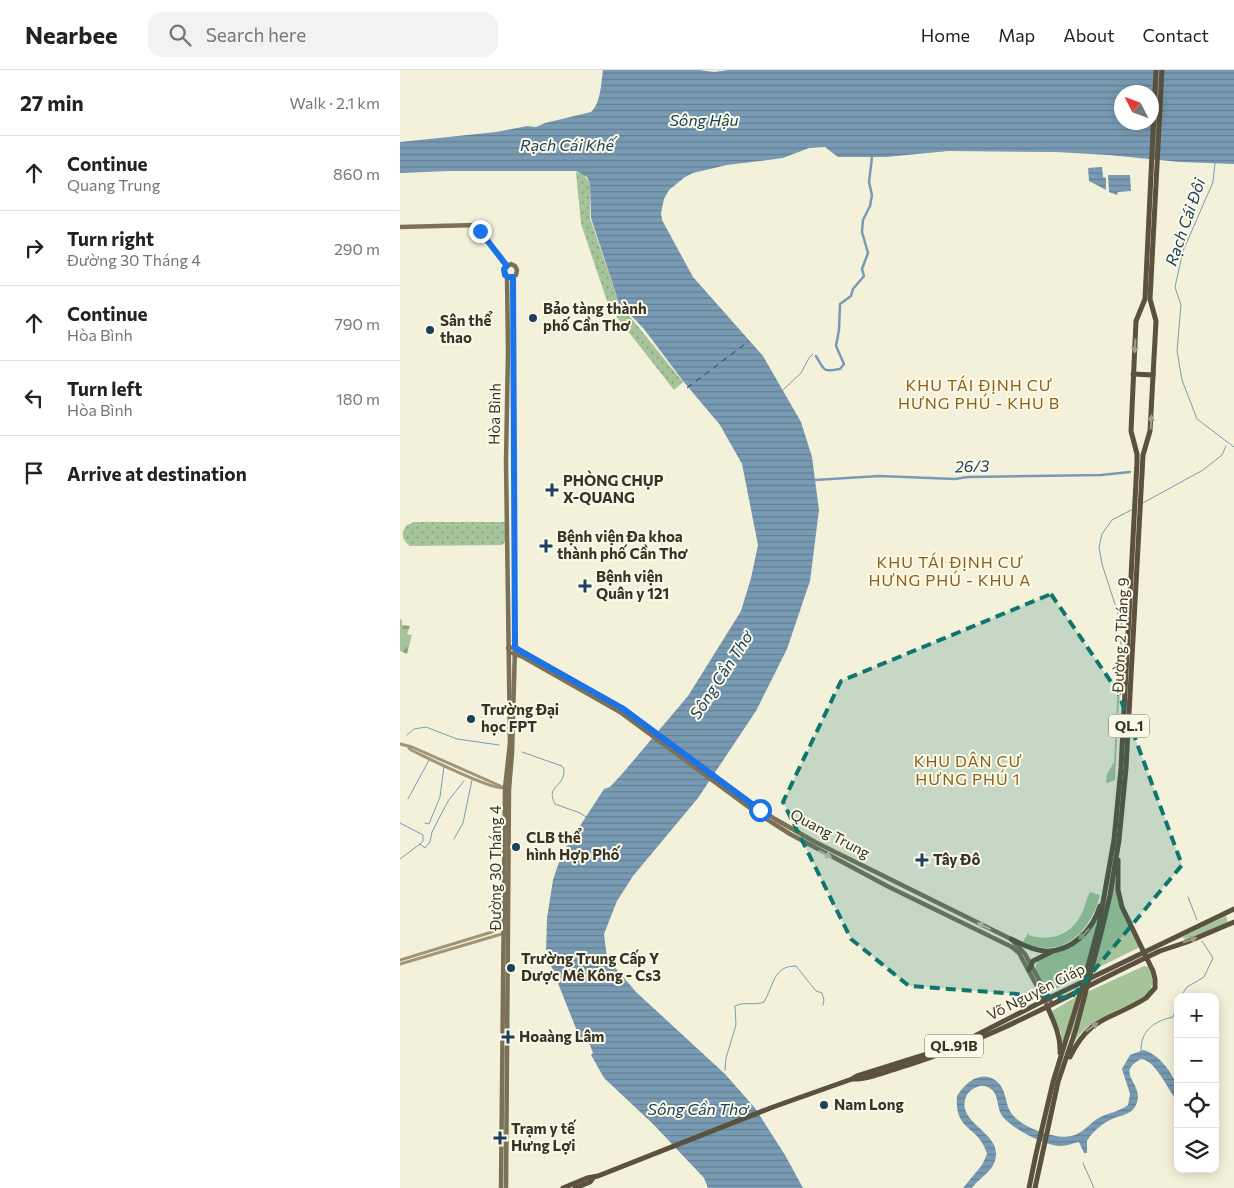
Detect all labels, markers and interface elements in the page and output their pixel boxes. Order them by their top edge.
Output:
search box [148,12,498,57]
text: Nearbee [25,20,118,49]
icon: search [166,21,194,49]
text: Search here [206,23,306,46]
text: Home [921,24,970,46]
text: Map [998,24,1035,46]
text: About [1063,24,1115,46]
text: Contact [1143,24,1209,46]
north arrow [1114,85,1159,130]
text: 27 min [20,90,84,115]
text: Walk · 2.1 km [290,93,380,112]
water label: Sông Hậu [669,110,739,129]
water label: Rạch Cái Khế [520,135,617,154]
text: Continue [67,152,147,175]
icon: ahead [20,159,48,187]
text: 860 m [333,164,380,183]
text: Quang Trung [67,175,160,194]
water label: Rạch Cái Đôi [1161,175,1209,268]
route end [469,220,492,243]
text: Turn right [67,227,154,250]
icon: right [20,234,48,262]
text: 290 m [334,239,380,258]
text: Đường 30 Tháng 4 [67,250,201,269]
place label: Bảo tàng thành phố Cần Thơ [543,299,647,334]
text: Continue [67,302,147,325]
icon: ahead [20,309,48,337]
place label: Sân thể thao [440,311,492,346]
marker: Bảo tàng thành phố Cần Thơ [527,312,539,324]
text: 790 m [334,314,380,333]
marker: Sân thể thao [424,324,436,336]
text: Hòa Bình [67,325,133,344]
one-way arrow [1130,338,1138,354]
district label: KHU TÁI ĐỊNH CƯ HƯNG PHÚ - KHU B [898,375,1060,412]
text: Turn left [67,377,142,400]
street label: Hòa Bình [484,383,504,445]
icon: left [20,384,48,412]
text: 180 m [336,389,380,408]
text: Hòa Bình [67,400,133,419]
one-way arrow [1147,413,1155,429]
water label: 26/3 [953,455,990,476]
icon: arrive [20,459,48,487]
text: Arrive at destination [67,462,247,485]
place label: PHÒNG CHỤP X-QUANG [563,470,664,506]
marker: PHÒNG CHỤP X-QUANG [545,483,559,497]
place label: Bệnh viện Đa khoa thành phố Cần Thơ [557,527,688,562]
marker: Bệnh viện Đa khoa thành phố Cần Thơ [539,539,553,553]
district label: KHU TÁI ĐỊNH CƯ HƯNG PHÚ - KHU A [869,552,1031,589]
place label: Bệnh viện Quân y 121 [596,567,669,602]
street label: Đường 2 Tháng 9 [1108,577,1132,694]
marker: Bệnh viện Quân y 121 [578,579,592,593]
water label: Sông Cần Thơ [685,626,757,722]
place label: Trường Đại học FPT [481,700,559,736]
marker: Trường Đại học FPT [465,713,477,725]
road number: QL.1 [1109,714,1149,738]
district label: KHU DÂN CƯ HƯNG PHÚ 1 [914,751,1022,788]
route start [749,799,772,822]
street label: Đường 30 Tháng 4 [486,805,504,932]
street label: Quang Trung [788,805,873,862]
place label: CLB thể hình Hợp Phố [526,828,622,864]
marker: CLB thể hình Hợp Phố [510,841,522,853]
one-way arrow [818,850,833,858]
place label: Tây Đô [933,850,980,868]
marker: Tây Đô [915,853,929,867]
one-way arrow [977,922,991,930]
one-way arrow [1078,928,1090,940]
one-way arrow [1183,936,1198,943]
place label: Trường Trung Cấp Y Dược Mê Kông - Cs3 [521,949,661,985]
street label: Võ Nguyên Giáp [984,959,1088,1023]
marker: Trường Trung Cấp Y Dược Mê Kông - Cs3 [505,962,517,974]
map controls [1174,993,1219,1173]
button: + [1174,993,1219,1038]
one-way arrow [1085,1022,1099,1032]
place label: Hoaàng Lâm [519,1027,604,1045]
marker: Hoaàng Lâm [501,1030,515,1044]
road number: QL.91B [925,1034,983,1058]
button: − [1174,1038,1219,1083]
button: locate [1174,1083,1219,1128]
place label: Nam Long [834,1095,904,1113]
water label: Sông Cần Thơ [648,1099,750,1118]
marker: Nam Long [818,1099,830,1111]
place label: Trạm y tế Hưng Lợi [511,1119,577,1155]
button: layers [1174,1128,1219,1173]
marker: Trạm y tế Hưng Lợi [493,1131,507,1145]

